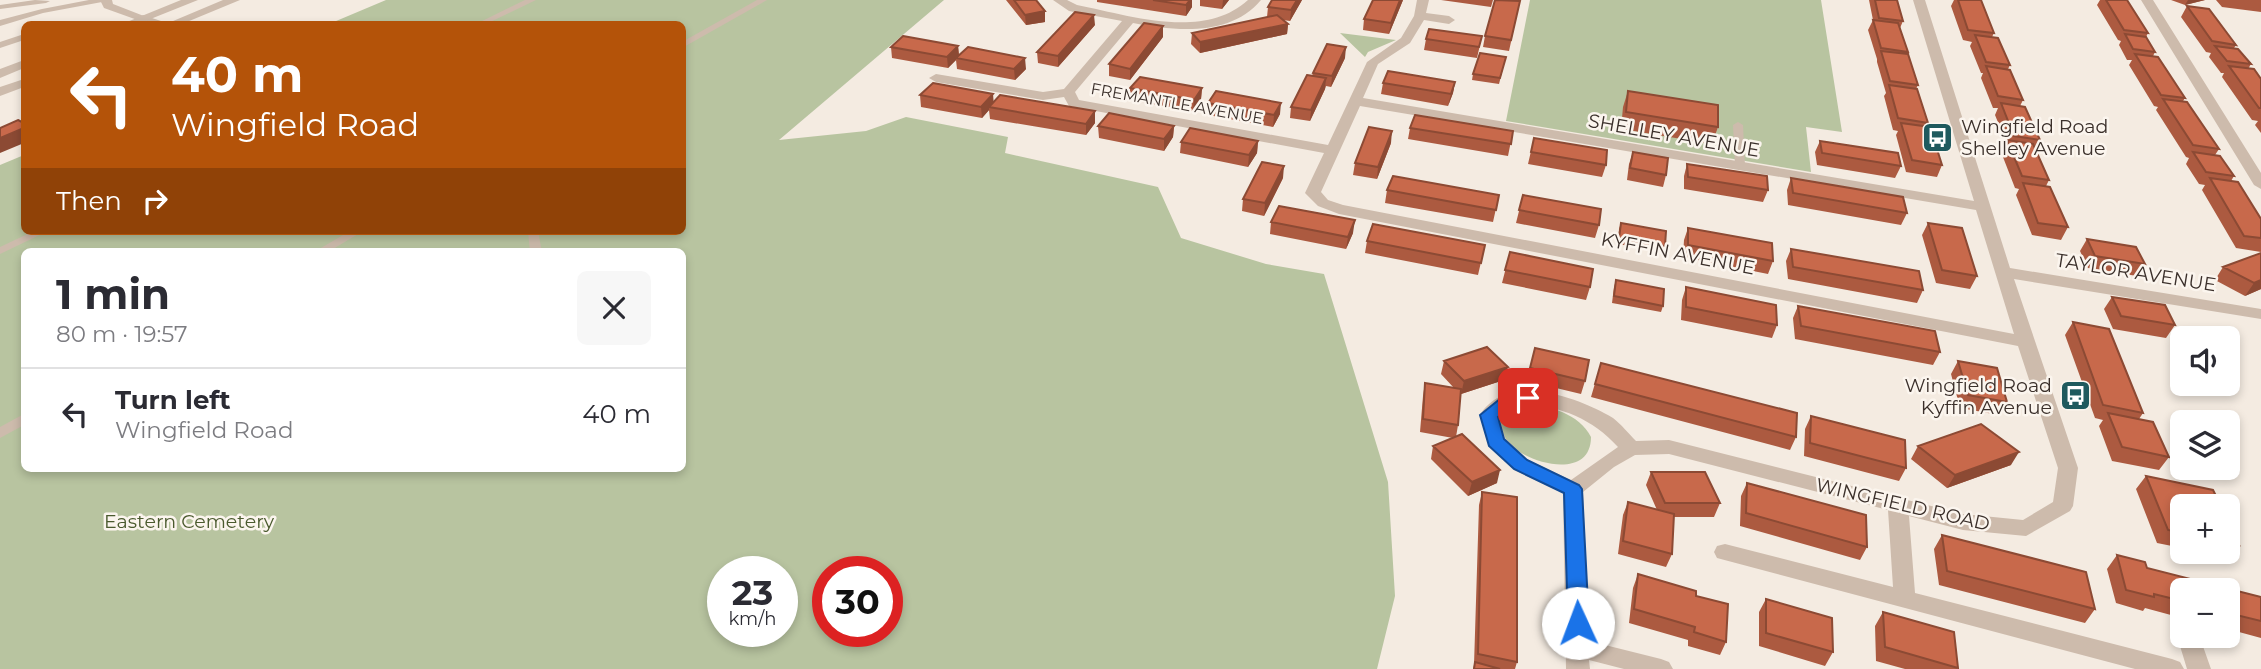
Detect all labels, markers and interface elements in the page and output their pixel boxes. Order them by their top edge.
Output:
text: 40 m [171,45,303,104]
icon: left [56,49,147,140]
street label: FREMANTLE AVENUE [1089,79,1265,128]
text: Wingfield Road [171,105,419,144]
street label: SHELLEY AVENUE [1586,109,1761,162]
place label: Wingfield Road Shelley Avenue [1961,115,2108,160]
bus stop icon: Wingfield Road Shelley Avenue [1921,120,1955,154]
icon: right [136,182,174,220]
text: Then [56,185,122,217]
street label: KYFFIN AVENUE [1599,227,1757,280]
street label: TAYLOR AVENUE [2054,248,2218,297]
text: 1 min [56,268,170,320]
button: close [577,271,651,345]
text: 80 m · 19:57 [56,320,188,348]
map controls [2170,326,2240,648]
button: sound [2170,326,2240,396]
pin [1498,368,1558,428]
place label: Wingfield Road Kyffin Avenue [1905,374,2052,419]
icon: arrive [1509,379,1547,417]
bus stop icon: Wingfield Road Kyffin Avenue [2058,379,2092,413]
text: Turn left [115,384,231,416]
icon: left [56,395,94,433]
text: 40 m [582,398,651,430]
button: layers [2170,410,2240,480]
text: Wingfield Road [115,416,293,444]
street label: WINGFIELD ROAD [1814,473,1992,536]
button: + [2170,494,2240,564]
park label: Eastern Cemetery [104,510,275,533]
speed limit sign: 30 [812,556,903,647]
text: 23 [732,571,773,614]
button: − [2170,578,2240,648]
position arrow [1541,586,1615,660]
text: km/h [728,608,777,630]

